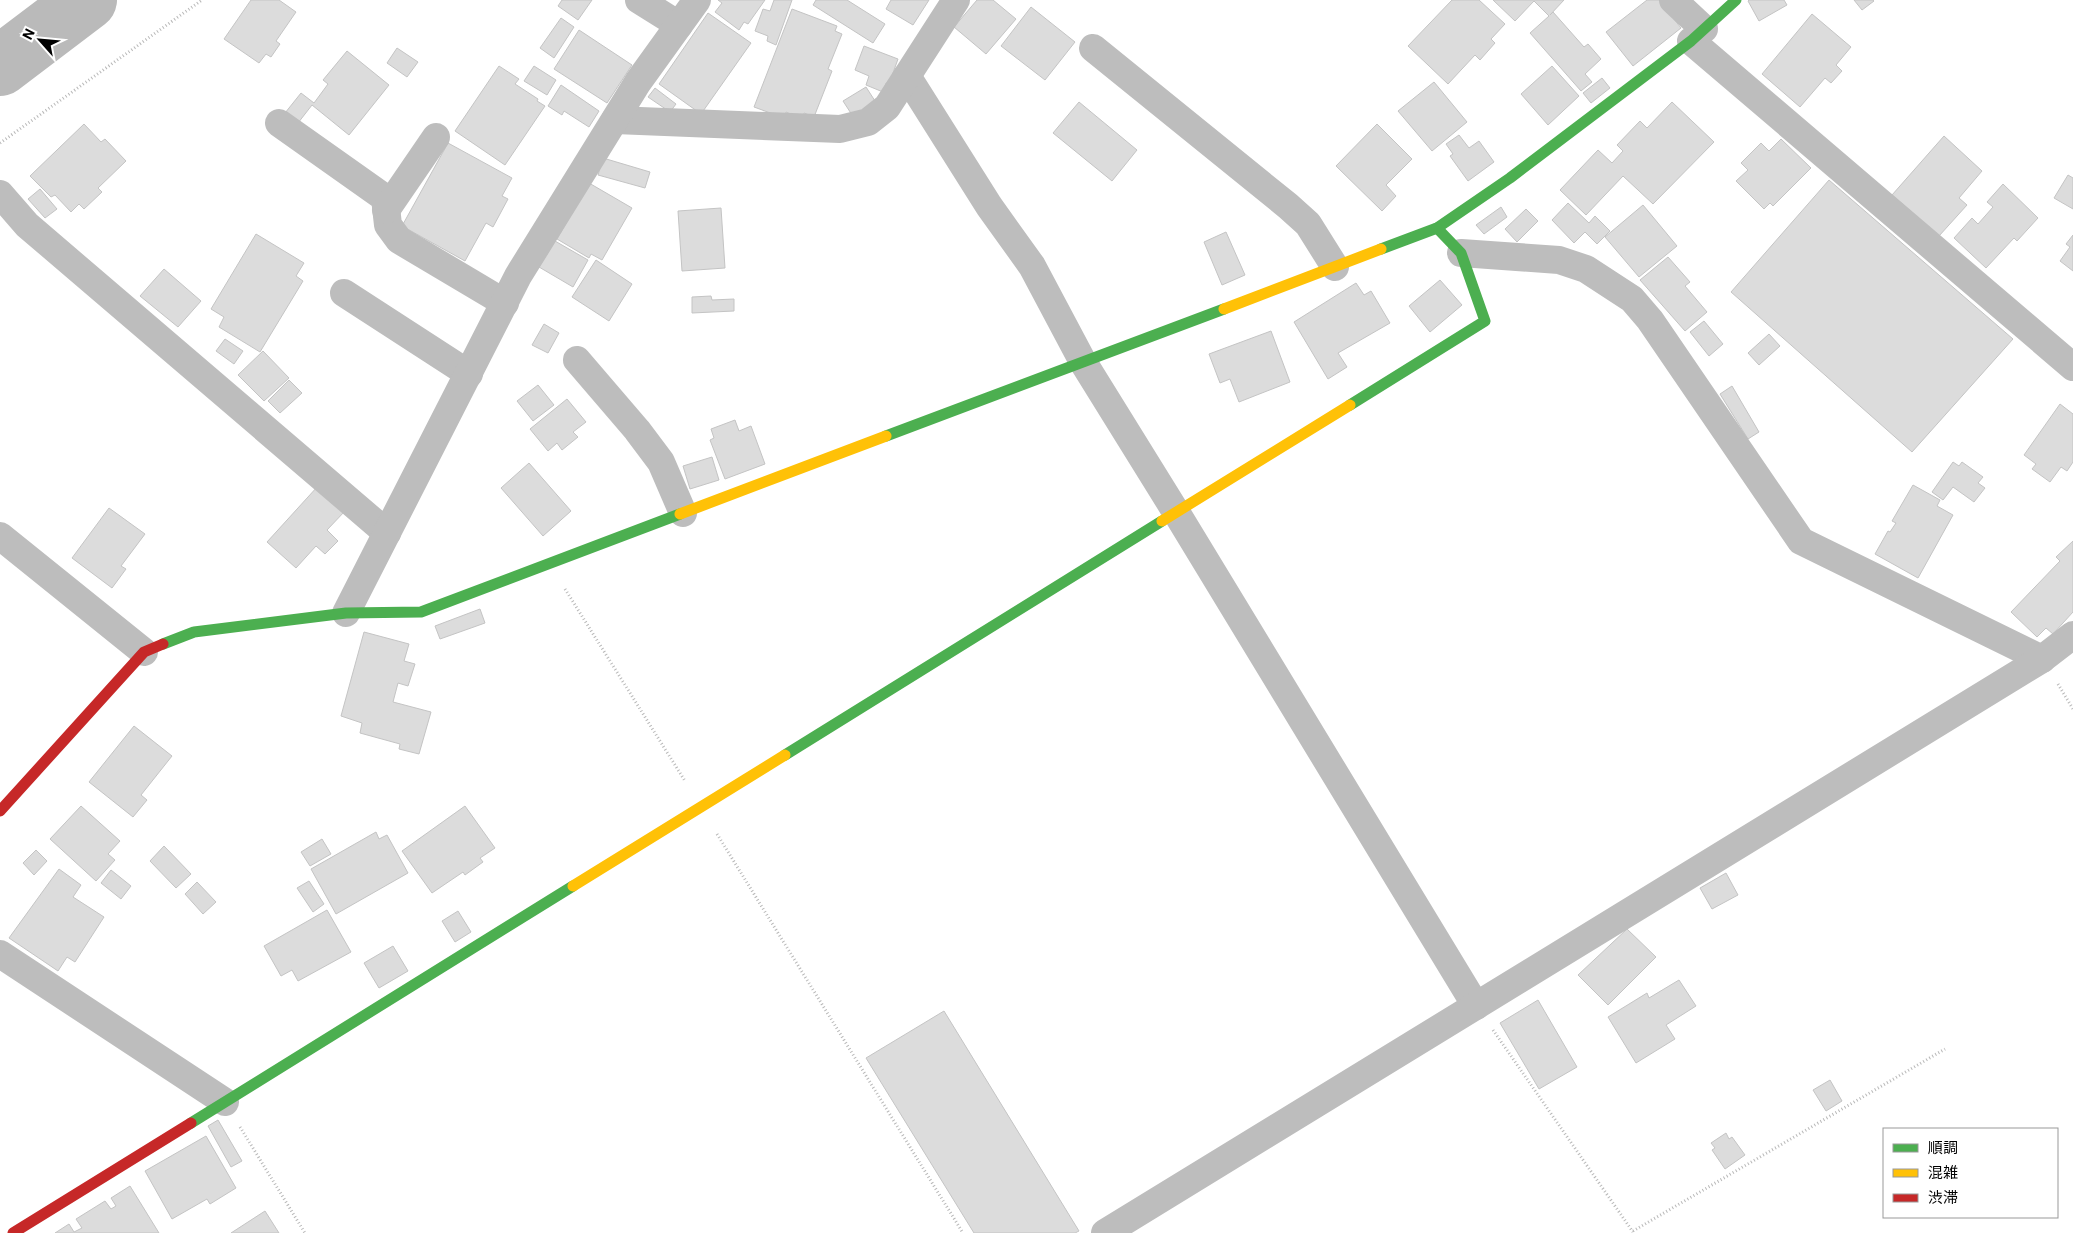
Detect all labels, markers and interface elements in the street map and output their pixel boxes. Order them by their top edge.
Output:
north arrow [15,15,65,65]
text: N [19,26,38,42]
legend [1883,1128,2058,1218]
text: 順調 [1928,1139,1958,1157]
text: 混雑 [1928,1164,1958,1182]
text: 渋滞 [1928,1189,1958,1207]

